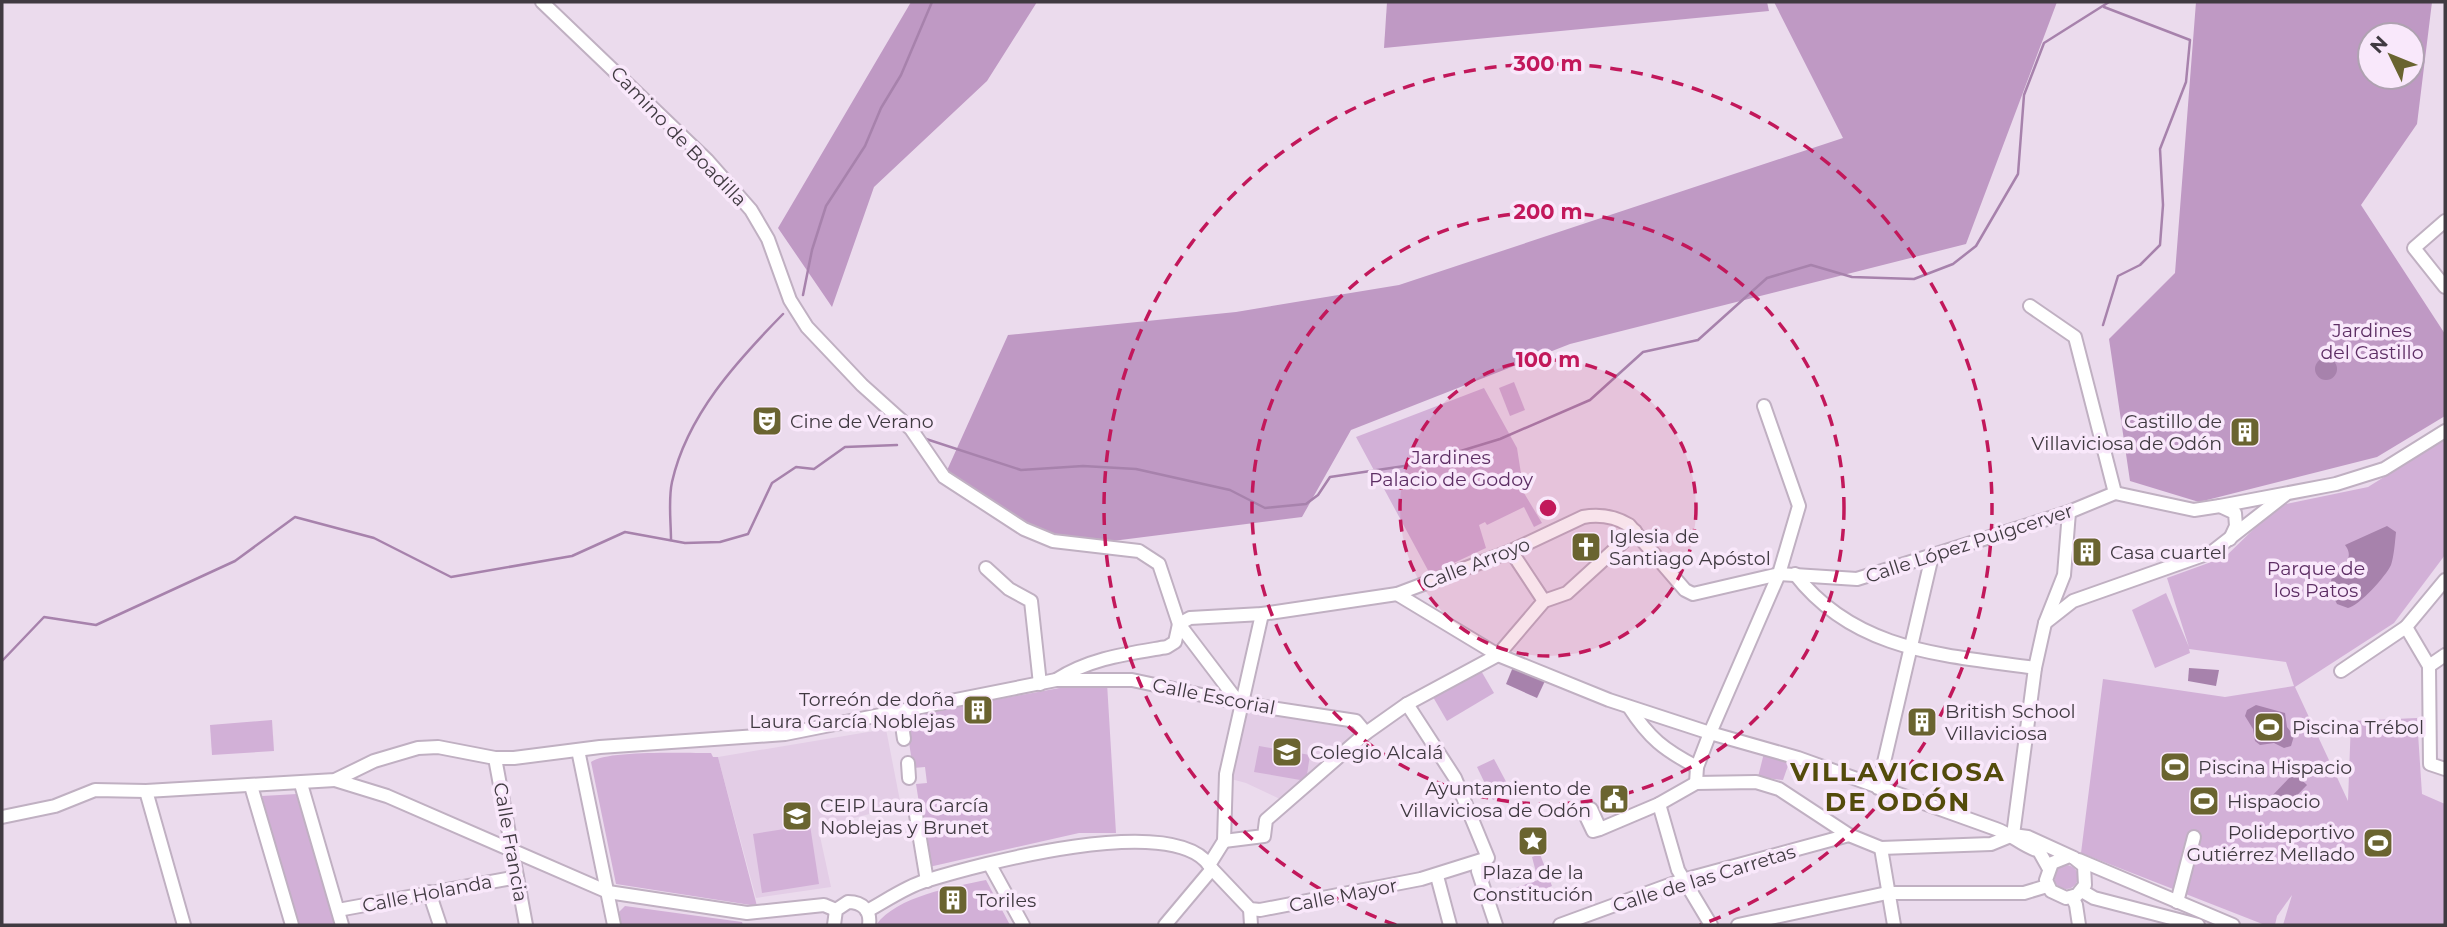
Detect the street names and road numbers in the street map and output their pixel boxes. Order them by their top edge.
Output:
street label: Camino de Boadilla [606,62,751,211]
street label: Calle López Puigcerver [1863,499,2076,588]
street label: Calle Arroyo [1419,532,1533,594]
street label: Calle Escorial [1151,673,1277,720]
street label: Calle Francia [489,781,532,904]
street label: Calle de las Carretas [1610,840,1798,917]
street label: Calle Holanda [360,870,494,917]
street label: Calle Mayor [1287,874,1399,917]

